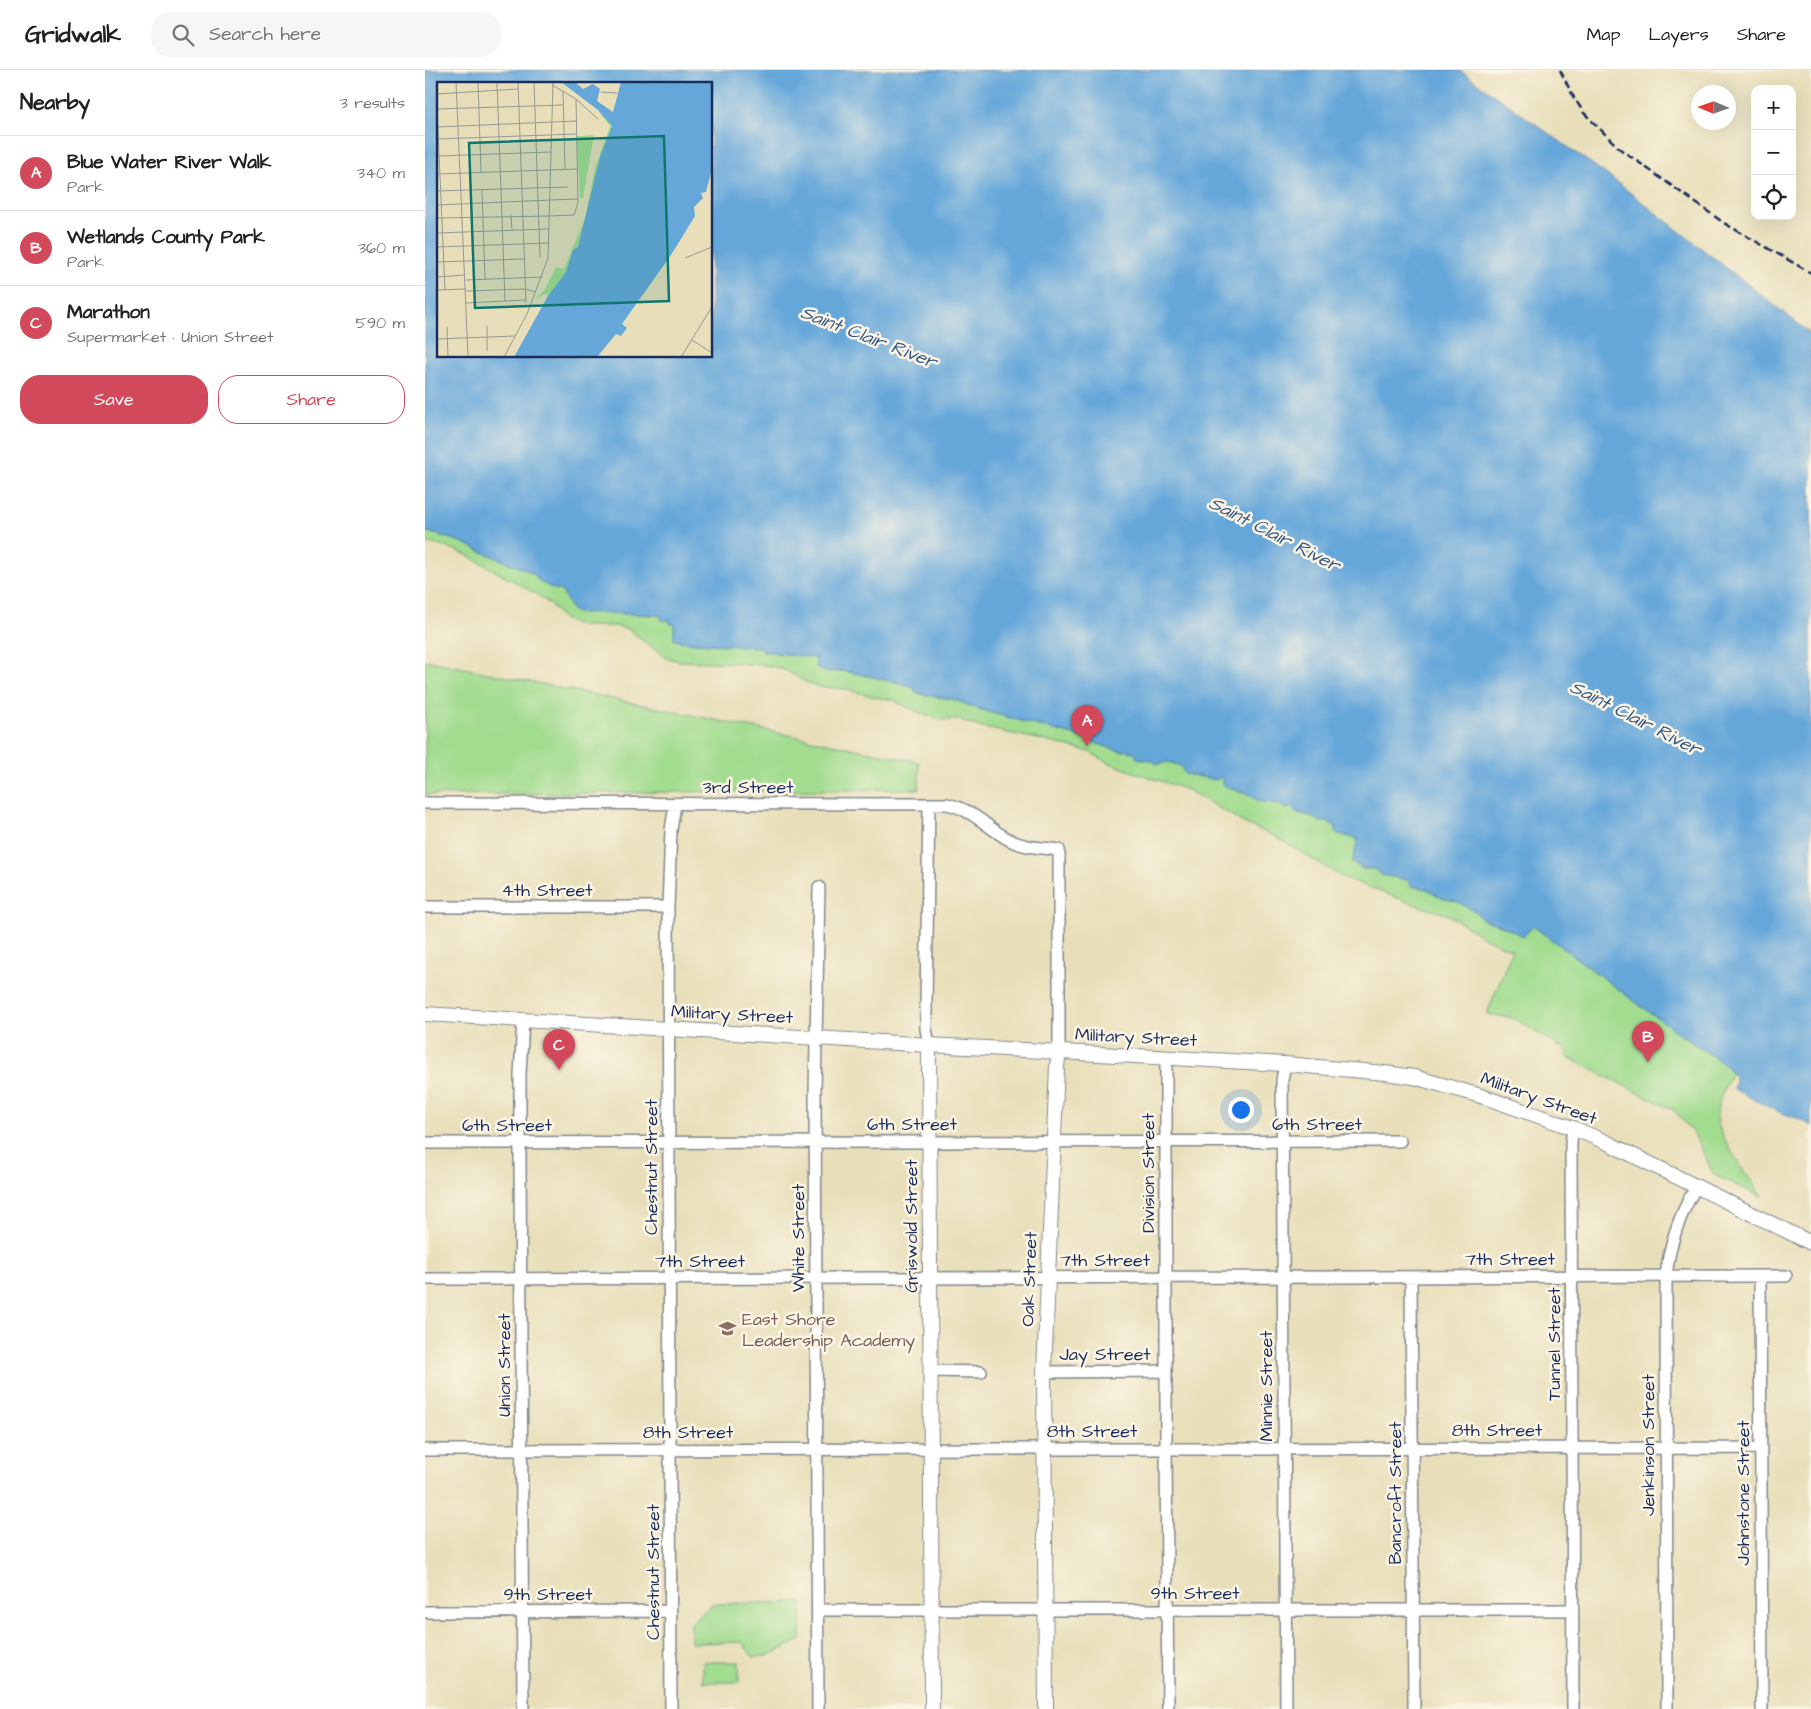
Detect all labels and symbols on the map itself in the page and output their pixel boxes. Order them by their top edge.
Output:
inset map [437,82,713,358]
north arrow [1691,85,1736,130]
water label: Saint Clair River [797,299,943,377]
water label: Saint Clair River [1204,490,1347,580]
water label: Saint Clair River [1565,674,1708,764]
pin: A [1071,705,1103,746]
street label: 3rd Street [702,775,794,800]
street label: 4th Street [501,878,593,903]
street label: Military Street [670,999,794,1031]
pin: B [1632,1021,1664,1062]
street label: Military Street [1074,1022,1198,1054]
pin: C [543,1029,575,1070]
street label: Military Street [1477,1066,1601,1132]
your location [1228,1097,1254,1123]
street label: Chestnut Street [639,1098,664,1235]
street label: 6th Street [867,1112,958,1137]
street label: Division Street [1136,1112,1161,1233]
street label: 6th Street [1272,1112,1363,1137]
street label: 6th Street [462,1113,553,1138]
street label: Griswold Street [899,1158,924,1293]
street label: White Street [786,1183,811,1292]
street label: Oak Street [1015,1230,1044,1327]
street label: 7th Street [1465,1247,1556,1272]
street label: 7th Street [1060,1248,1151,1273]
street label: 7th Street [655,1249,746,1274]
street label: Tunnel Street [1542,1286,1567,1401]
place label: East Shore Leadership Academy [742,1307,915,1354]
street label: Union Street [492,1312,517,1417]
school or university icon: East Shore Leadership Academy [718,1319,738,1339]
street label: Minnie Street [1254,1330,1279,1441]
street label: Jay Street [1059,1342,1151,1368]
street label: Jenkinson Street [1636,1373,1661,1516]
street label: 8th Street [1452,1418,1543,1443]
street label: 8th Street [1047,1419,1138,1444]
street label: 8th Street [643,1420,734,1445]
street label: Johnstone Street [1731,1420,1756,1566]
street label: Bancroft Street [1383,1421,1408,1565]
street label: Chestnut Street [641,1503,666,1640]
street label: 9th Street [1150,1581,1240,1606]
street label: 9th Street [503,1582,593,1607]

